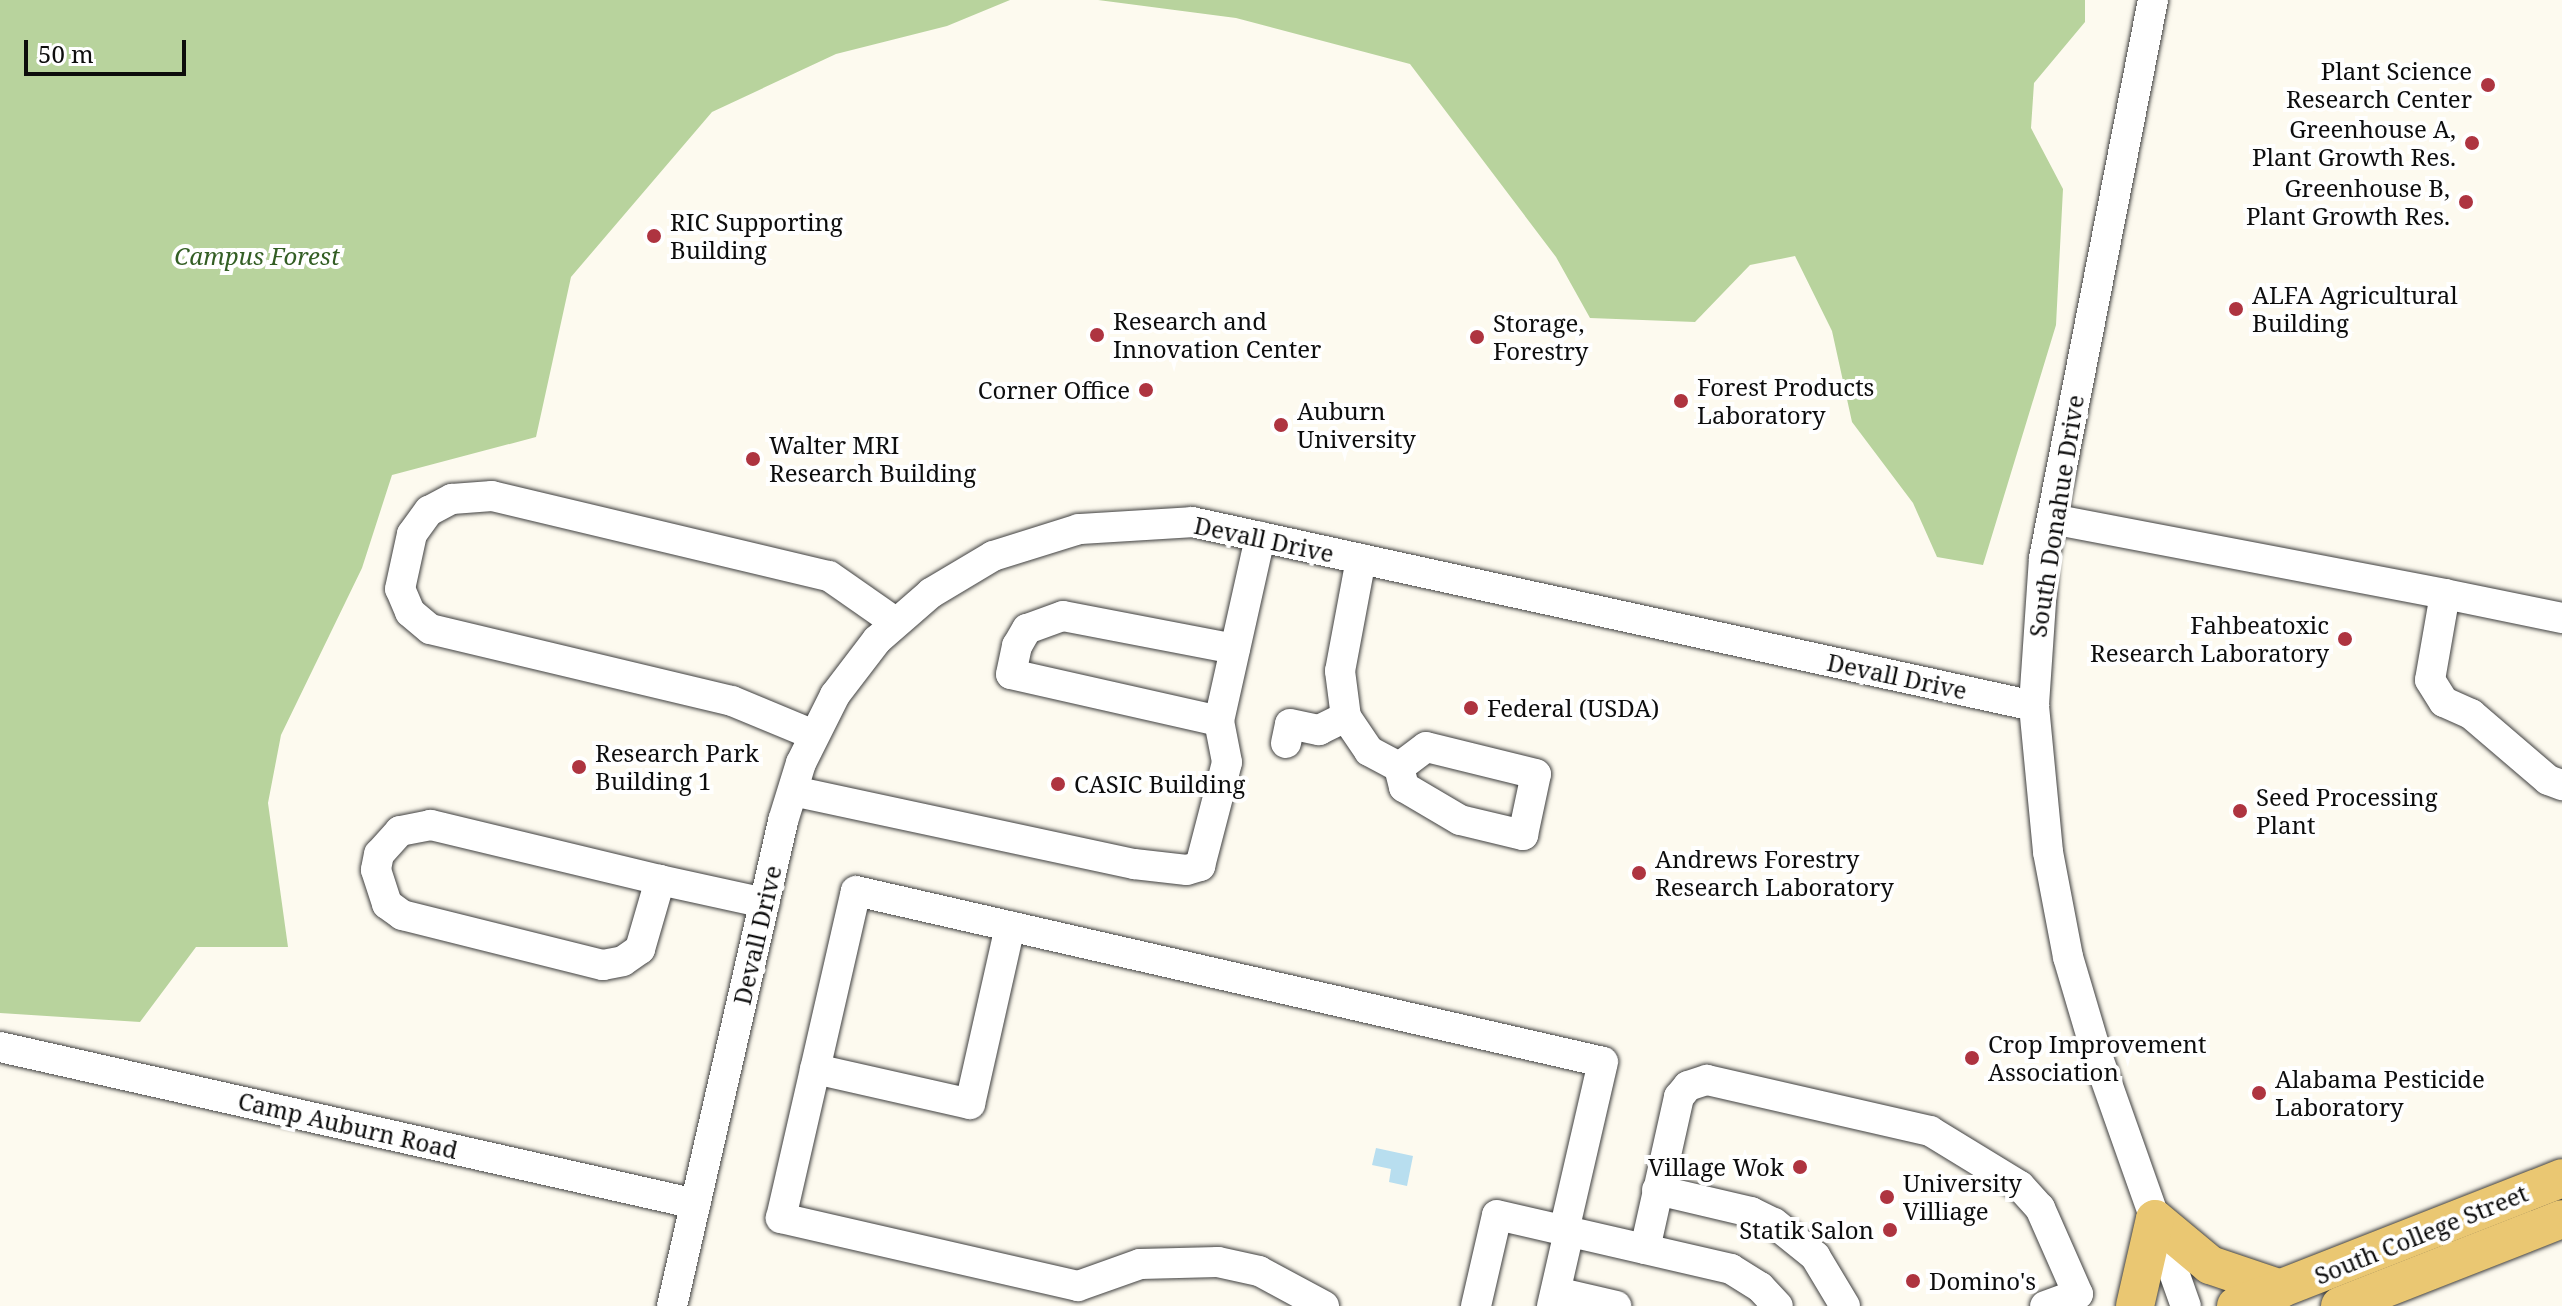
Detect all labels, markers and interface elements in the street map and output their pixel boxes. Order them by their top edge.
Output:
scale bar [28,24,190,74]
text: 50 m [38,37,94,70]
place label: Plant Science Research Center [2286,57,2472,113]
marker: Plant Science Research Center [2479,76,2497,94]
place label: Greenhouse A, Plant Growth Res. [2252,115,2456,171]
marker: Greenhouse A, Plant Growth Res. [2463,134,2481,152]
place label: Greenhouse B, Plant Growth Res. [2246,174,2450,230]
marker: Greenhouse B, Plant Growth Res. [2457,193,2475,211]
place label: RIC Supporting Building [670,208,843,264]
marker: RIC Supporting Building [645,227,663,245]
park label: Campus Forest [174,242,340,270]
place label: ALFA Agricultural Building [2252,281,2458,337]
marker: ALFA Agricultural Building [2227,300,2245,318]
place label: Research and Innovation Center [1113,307,1321,363]
place label: Storage, Forestry [1493,309,1588,365]
marker: Research and Innovation Center [1088,326,1106,344]
marker: Storage, Forestry [1468,328,1486,346]
place label: Forest Products Laboratory [1697,373,1874,429]
place label: Corner Office [978,376,1130,404]
marker: Corner Office [1137,381,1155,399]
marker: Forest Products Laboratory [1672,392,1690,410]
street label: South Donahue Drive [2023,393,2089,639]
place label: Auburn University [1297,397,1416,453]
marker: Auburn University [1272,416,1290,434]
place label: Walter MRI Research Building [769,431,976,487]
marker: Walter MRI Research Building [744,450,762,468]
street label: Devall Drive [1192,510,1336,568]
place label: Fahbeatoxic Research Laboratory [2090,611,2329,667]
marker: Fahbeatoxic Research Laboratory [2336,630,2354,648]
street label: Devall Drive [1825,647,1969,705]
place label: Federal (USDA) [1487,694,1659,722]
marker: Federal (USDA) [1462,699,1480,717]
place label: Research Park Building 1 [595,739,759,795]
marker: Research Park Building 1 [570,758,588,776]
place label: CASIC Building [1074,770,1245,798]
marker: CASIC Building [1049,775,1067,793]
place label: Seed Processing Plant [2256,783,2438,839]
marker: Seed Processing Plant [2231,802,2249,820]
place label: Andrews Forestry Research Laboratory [1655,845,1894,901]
street label: Devall Drive [727,863,787,1007]
marker: Andrews Forestry Research Laboratory [1630,864,1648,882]
place label: Crop Improvement Association [1988,1030,2206,1086]
marker: Crop Improvement Association [1963,1049,1981,1067]
place label: Alabama Pesticide Laboratory [2275,1065,2485,1121]
marker: Alabama Pesticide Laboratory [2250,1084,2268,1102]
street label: Camp Auburn Road [235,1086,461,1164]
place label: Village Wok [1648,1153,1784,1181]
marker: Village Wok [1791,1158,1809,1176]
place label: University Villiage [1903,1169,2022,1225]
street label: South College Street [2310,1178,2532,1290]
marker: University Villiage [1878,1188,1896,1206]
place label: Statik Salon [1739,1216,1874,1244]
marker: Statik Salon [1881,1221,1899,1239]
place label: Domino's [1929,1267,2036,1295]
marker: Domino's [1904,1272,1922,1290]

